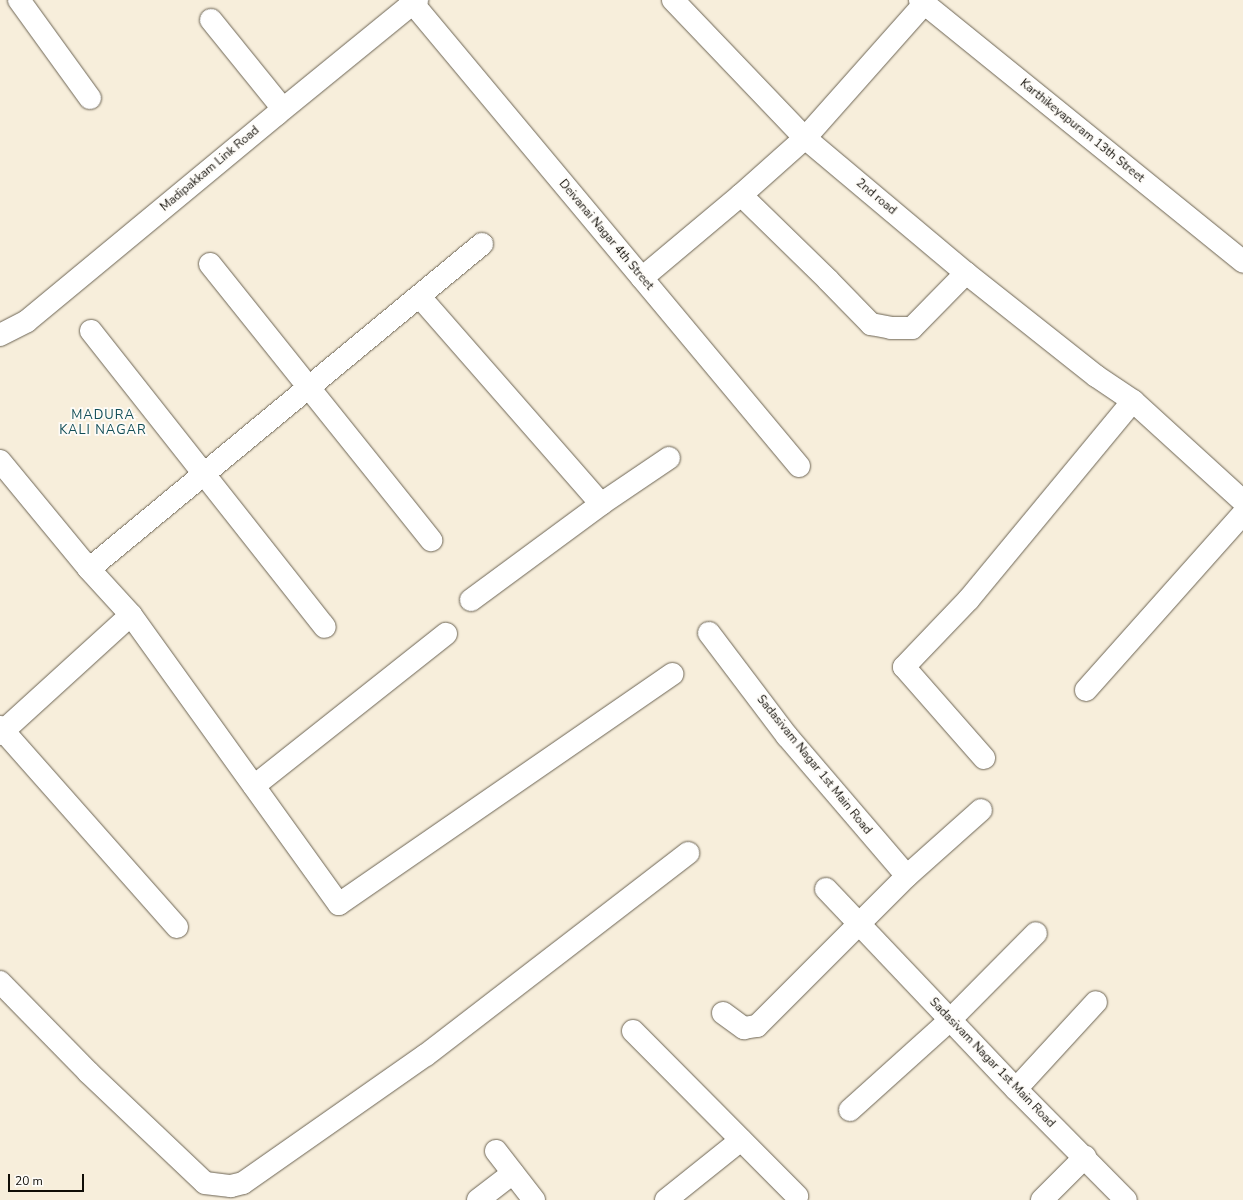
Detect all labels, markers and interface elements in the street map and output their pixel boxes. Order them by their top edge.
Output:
street label: Karthikeyapuram 13th Street [1017,76,1147,186]
street label: Madipakkam Link Road [158,123,262,215]
street label: 2nd road [853,176,899,218]
street label: Deivanai Nagar 4th Street [556,177,656,293]
district label: MADURA KALI NAGAR [59,408,147,439]
street label: Sadasivam Nagar 1st Main Road [753,693,875,837]
street label: Sadasivam Nagar 1st Main Road [926,995,1058,1131]
scale bar [10,1166,86,1192]
text: 20 m [15,1173,43,1189]

